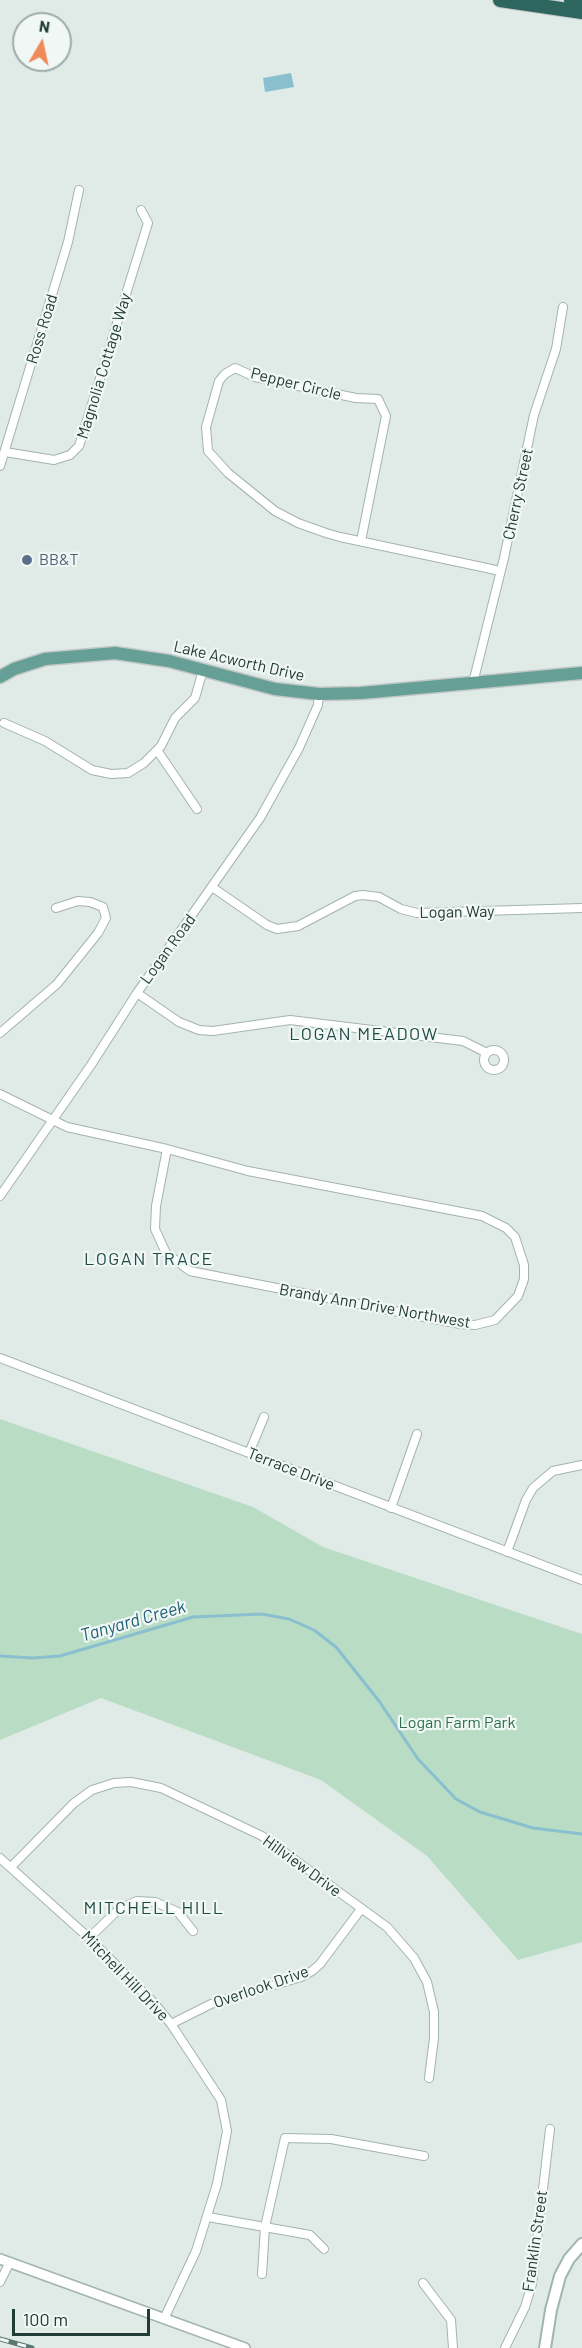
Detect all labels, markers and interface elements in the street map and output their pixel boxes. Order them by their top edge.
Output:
north arrow [12,12,72,72]
text: N [38,15,51,36]
street label: Magnolia Cottage Way [73,291,135,441]
street label: Ross Road [22,292,62,366]
street label: Pepper Circle [249,363,343,405]
street label: Cherry Street [499,446,537,542]
place label: BB&T [39,550,79,570]
marker: BB&T [20,553,34,567]
street label: Lake Acworth Drive [172,637,306,685]
street label: Logan Way [419,902,495,922]
street label: Logan Road [136,910,200,988]
district label: LOGAN MEADOW [289,1023,439,1045]
district label: LOGAN TRACE [84,1248,214,1270]
street label: Brandy Ann Drive Northwest [278,1280,472,1332]
street label: Terrace Drive [245,1444,337,1494]
water label: Tanyard Creek [78,1596,188,1646]
park label: Logan Farm Park [399,1713,515,1733]
street label: Hillview Drive [259,1831,345,1901]
district label: MITCHELL HILL [84,1897,224,1919]
street label: Mitchell Hill Drive [77,1927,173,2025]
street label: Overlook Drive [211,1962,311,2012]
street label: Franklin Street [518,2189,552,2293]
scale bar [15,2297,153,2335]
text: 100 m [23,2308,68,2330]

